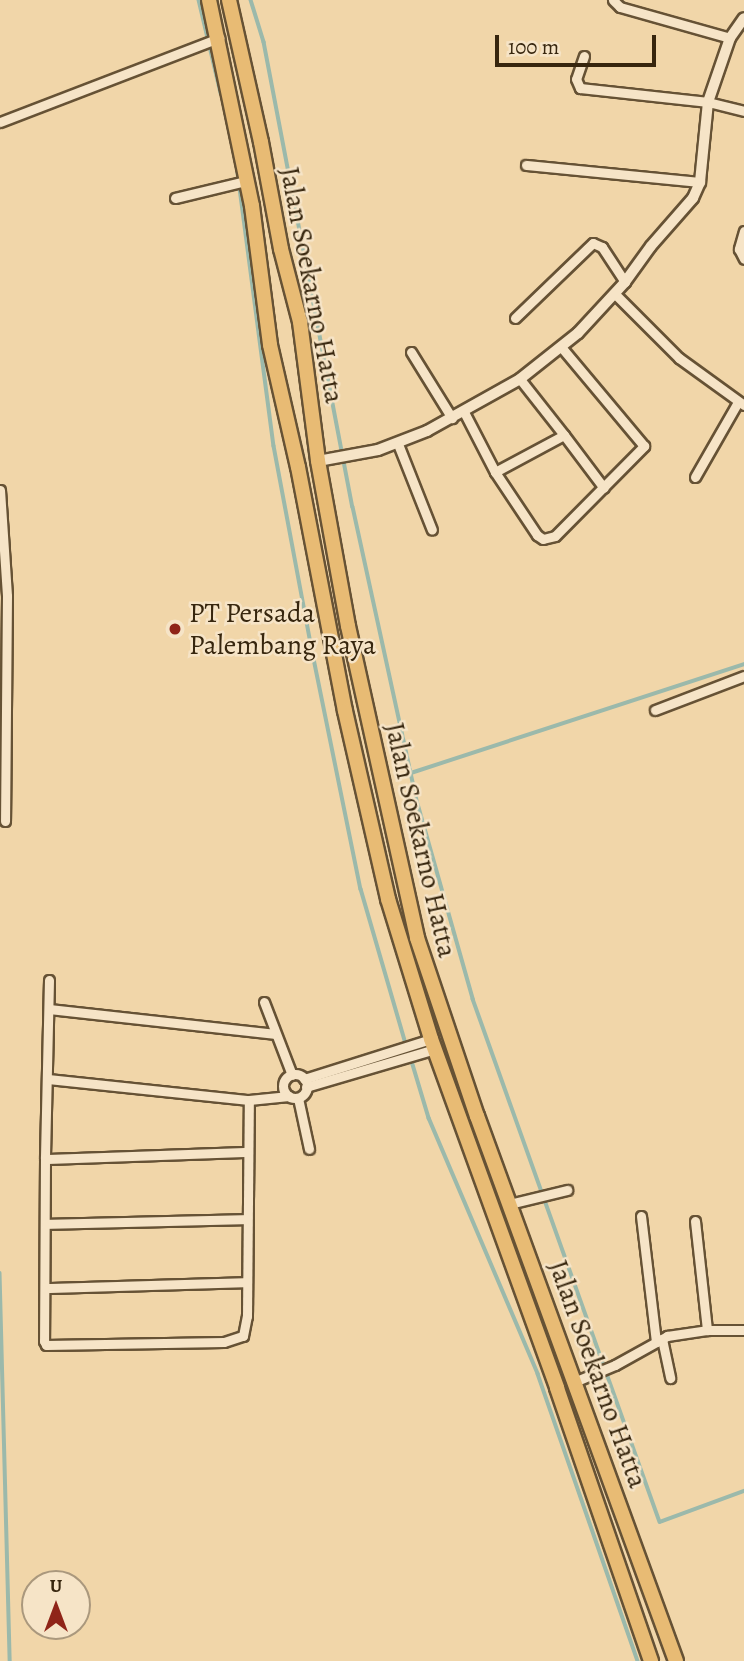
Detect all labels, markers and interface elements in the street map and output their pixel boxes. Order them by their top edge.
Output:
scale bar [499,21,660,65]
text: 100 m [508,33,559,61]
street label: Jalan Soekarno Hatta [273,164,351,406]
place label: PT Persada Palembang Raya [189,596,376,662]
marker: PT Persada Palembang Raya [167,621,183,637]
street label: Jalan Soekarno Hatta [378,719,464,961]
street label: Jalan Soekarno Hatta [541,1255,655,1493]
north arrow [21,1570,91,1640]
text: U [50,1573,62,1599]

